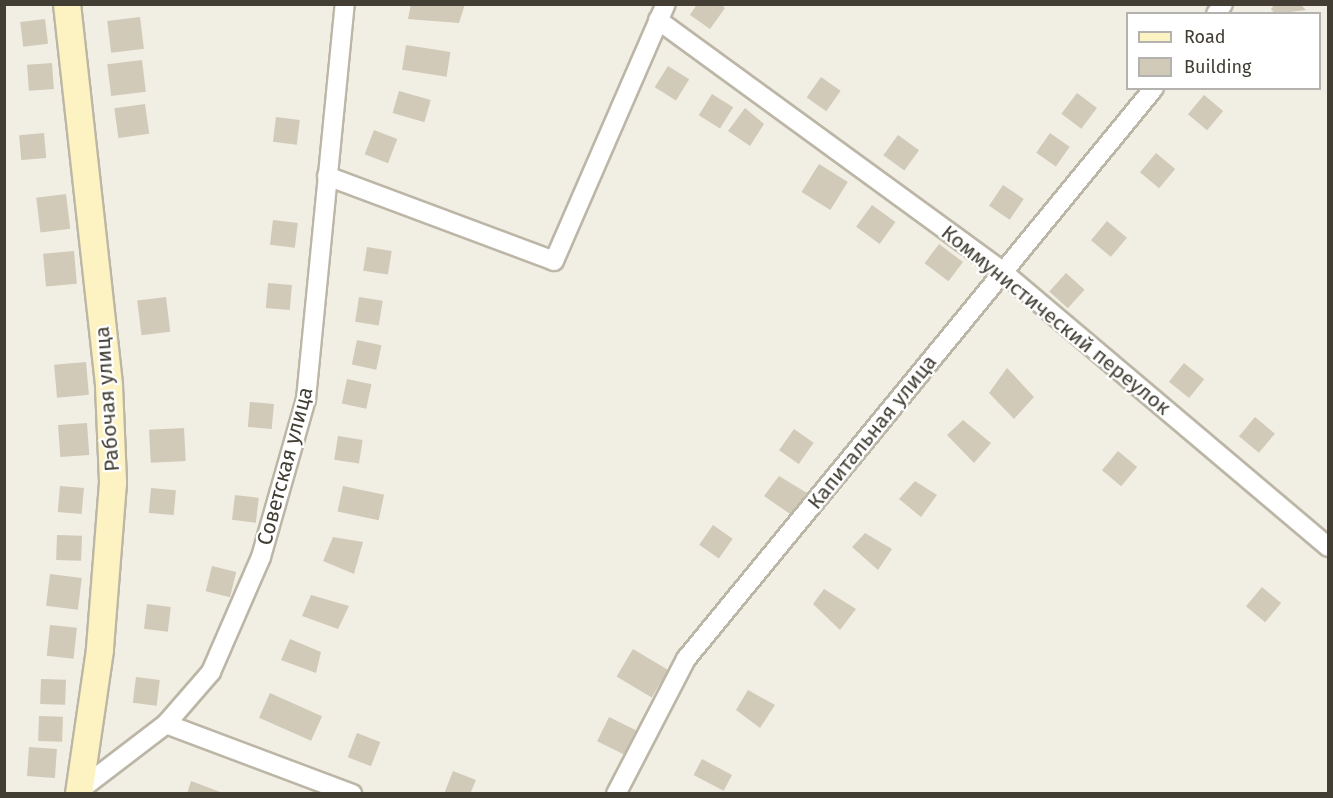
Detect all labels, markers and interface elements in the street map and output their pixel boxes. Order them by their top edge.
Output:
legend [1126,12,1321,90]
text: Road [1184,26,1226,48]
text: Building [1184,56,1251,78]
street label: Коммунистический переулок [936,220,1176,420]
street label: Рабочая улица [89,326,125,472]
street label: Капитальная улица [802,350,942,514]
street label: Советская улица [252,384,318,548]

